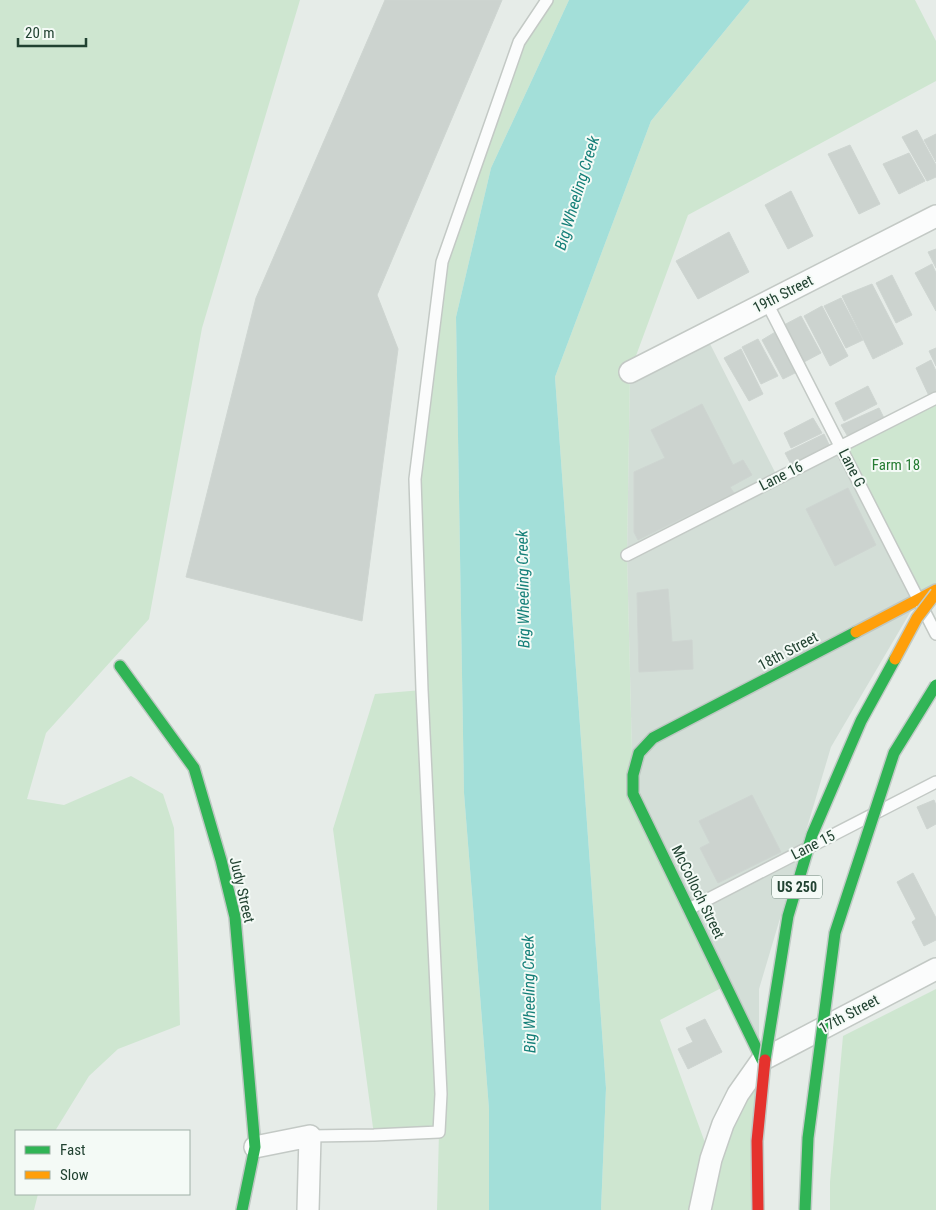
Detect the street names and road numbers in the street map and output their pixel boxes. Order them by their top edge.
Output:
street label: 19th Street [750,271,816,317]
street label: Lane G [835,446,869,490]
street label: Lane 16 [756,457,806,495]
street label: 18th Street [755,628,821,674]
street label: Lane 15 [788,826,838,864]
street label: McColloch Street [668,842,728,942]
street label: Judy Street [226,855,258,925]
road number: US 250 [772,876,822,899]
street label: 17th Street [816,991,882,1037]

